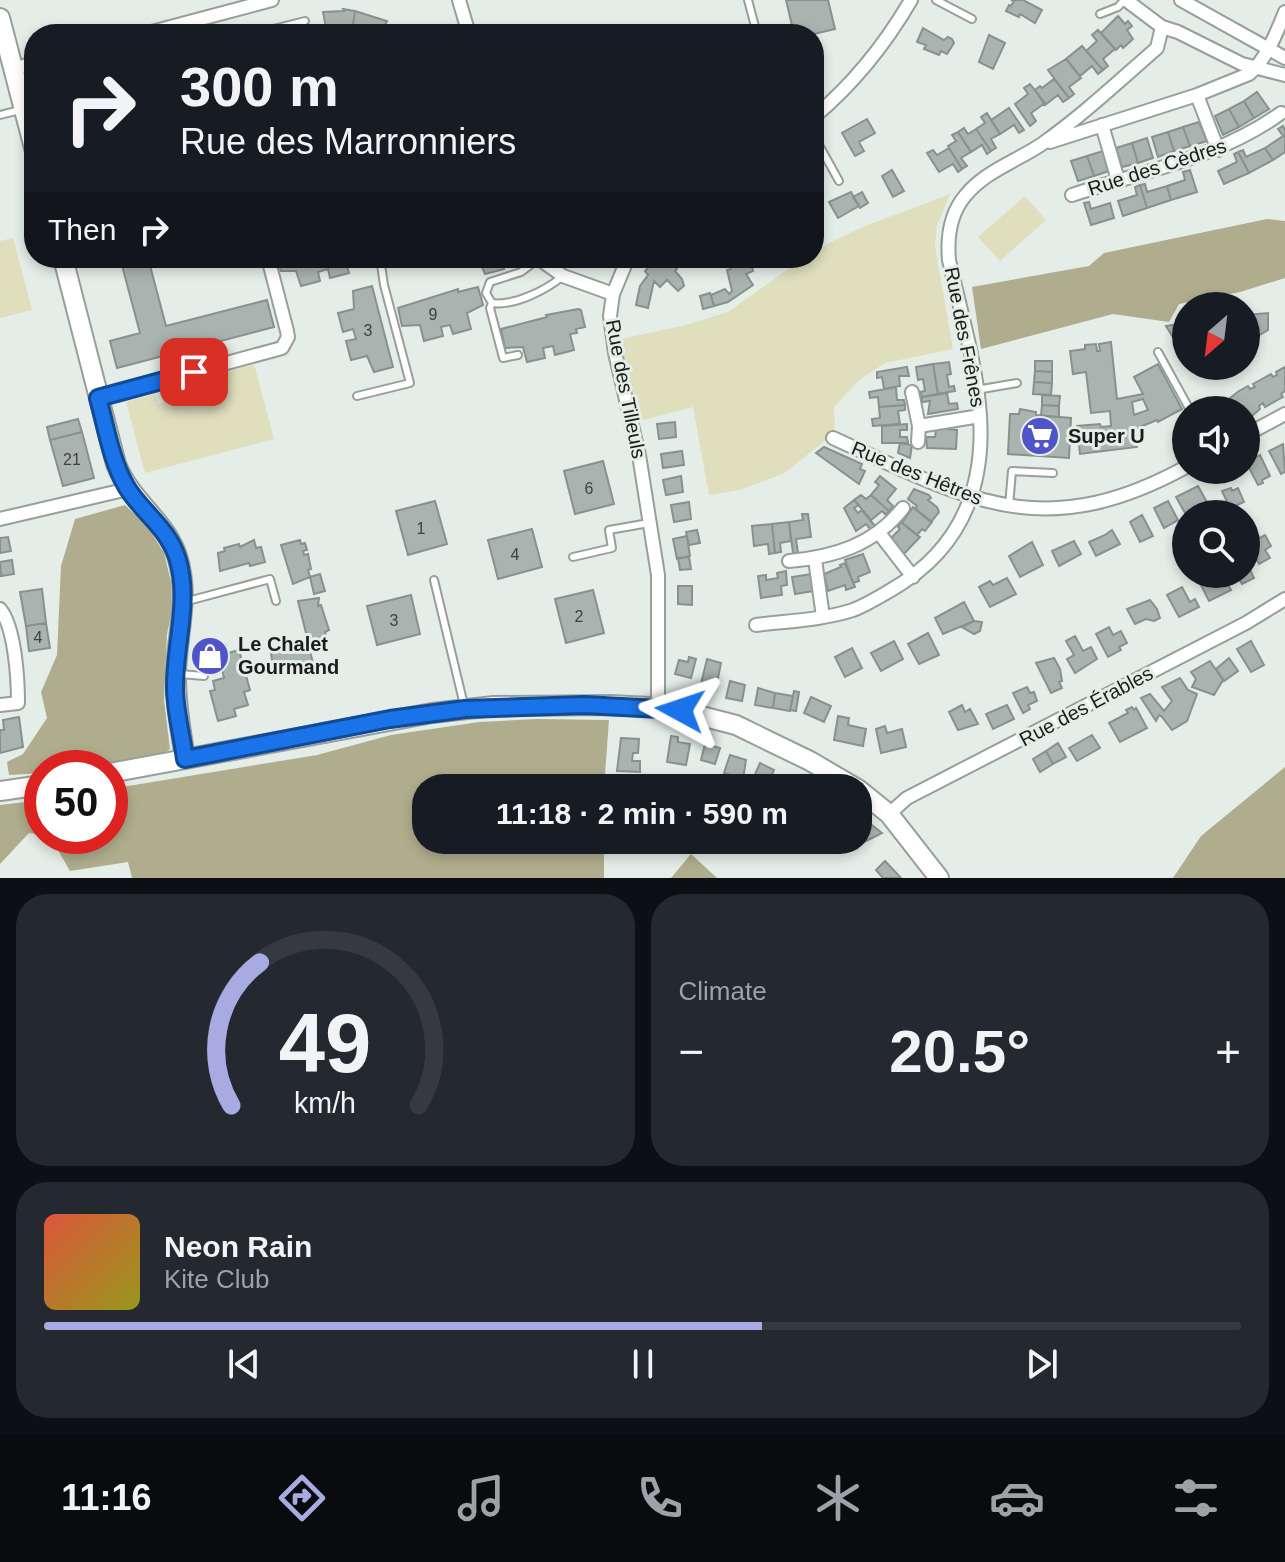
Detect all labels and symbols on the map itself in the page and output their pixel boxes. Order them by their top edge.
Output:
street label: Rue des Cèdres [1085,134,1229,200]
street label: Rue des Frênes [941,265,989,409]
north arrow [1172,292,1260,380]
house number: 9 [429,306,438,323]
street label: Rue des Tilleuls [602,318,650,460]
house number: 3 [364,322,373,339]
pin [160,338,228,406]
supermarket icon: Super U [1019,415,1061,457]
place label: Super U [1068,425,1145,447]
street label: Rue des Hêtres [848,437,986,509]
house number: 21 [63,451,81,468]
house number: 6 [585,480,594,497]
house number: 1 [417,520,426,537]
house number: 4 [511,546,520,563]
house number: 2 [575,608,584,625]
house number: 3 [390,612,399,629]
house number: 4 [34,629,43,646]
place label: Le Chalet Gourmand [238,633,339,678]
shop icon: Le Chalet Gourmand [189,635,231,677]
street label: Rue des Érables [1016,662,1156,750]
position arrow [638,668,722,752]
speed limit sign: 50 [24,750,128,854]

